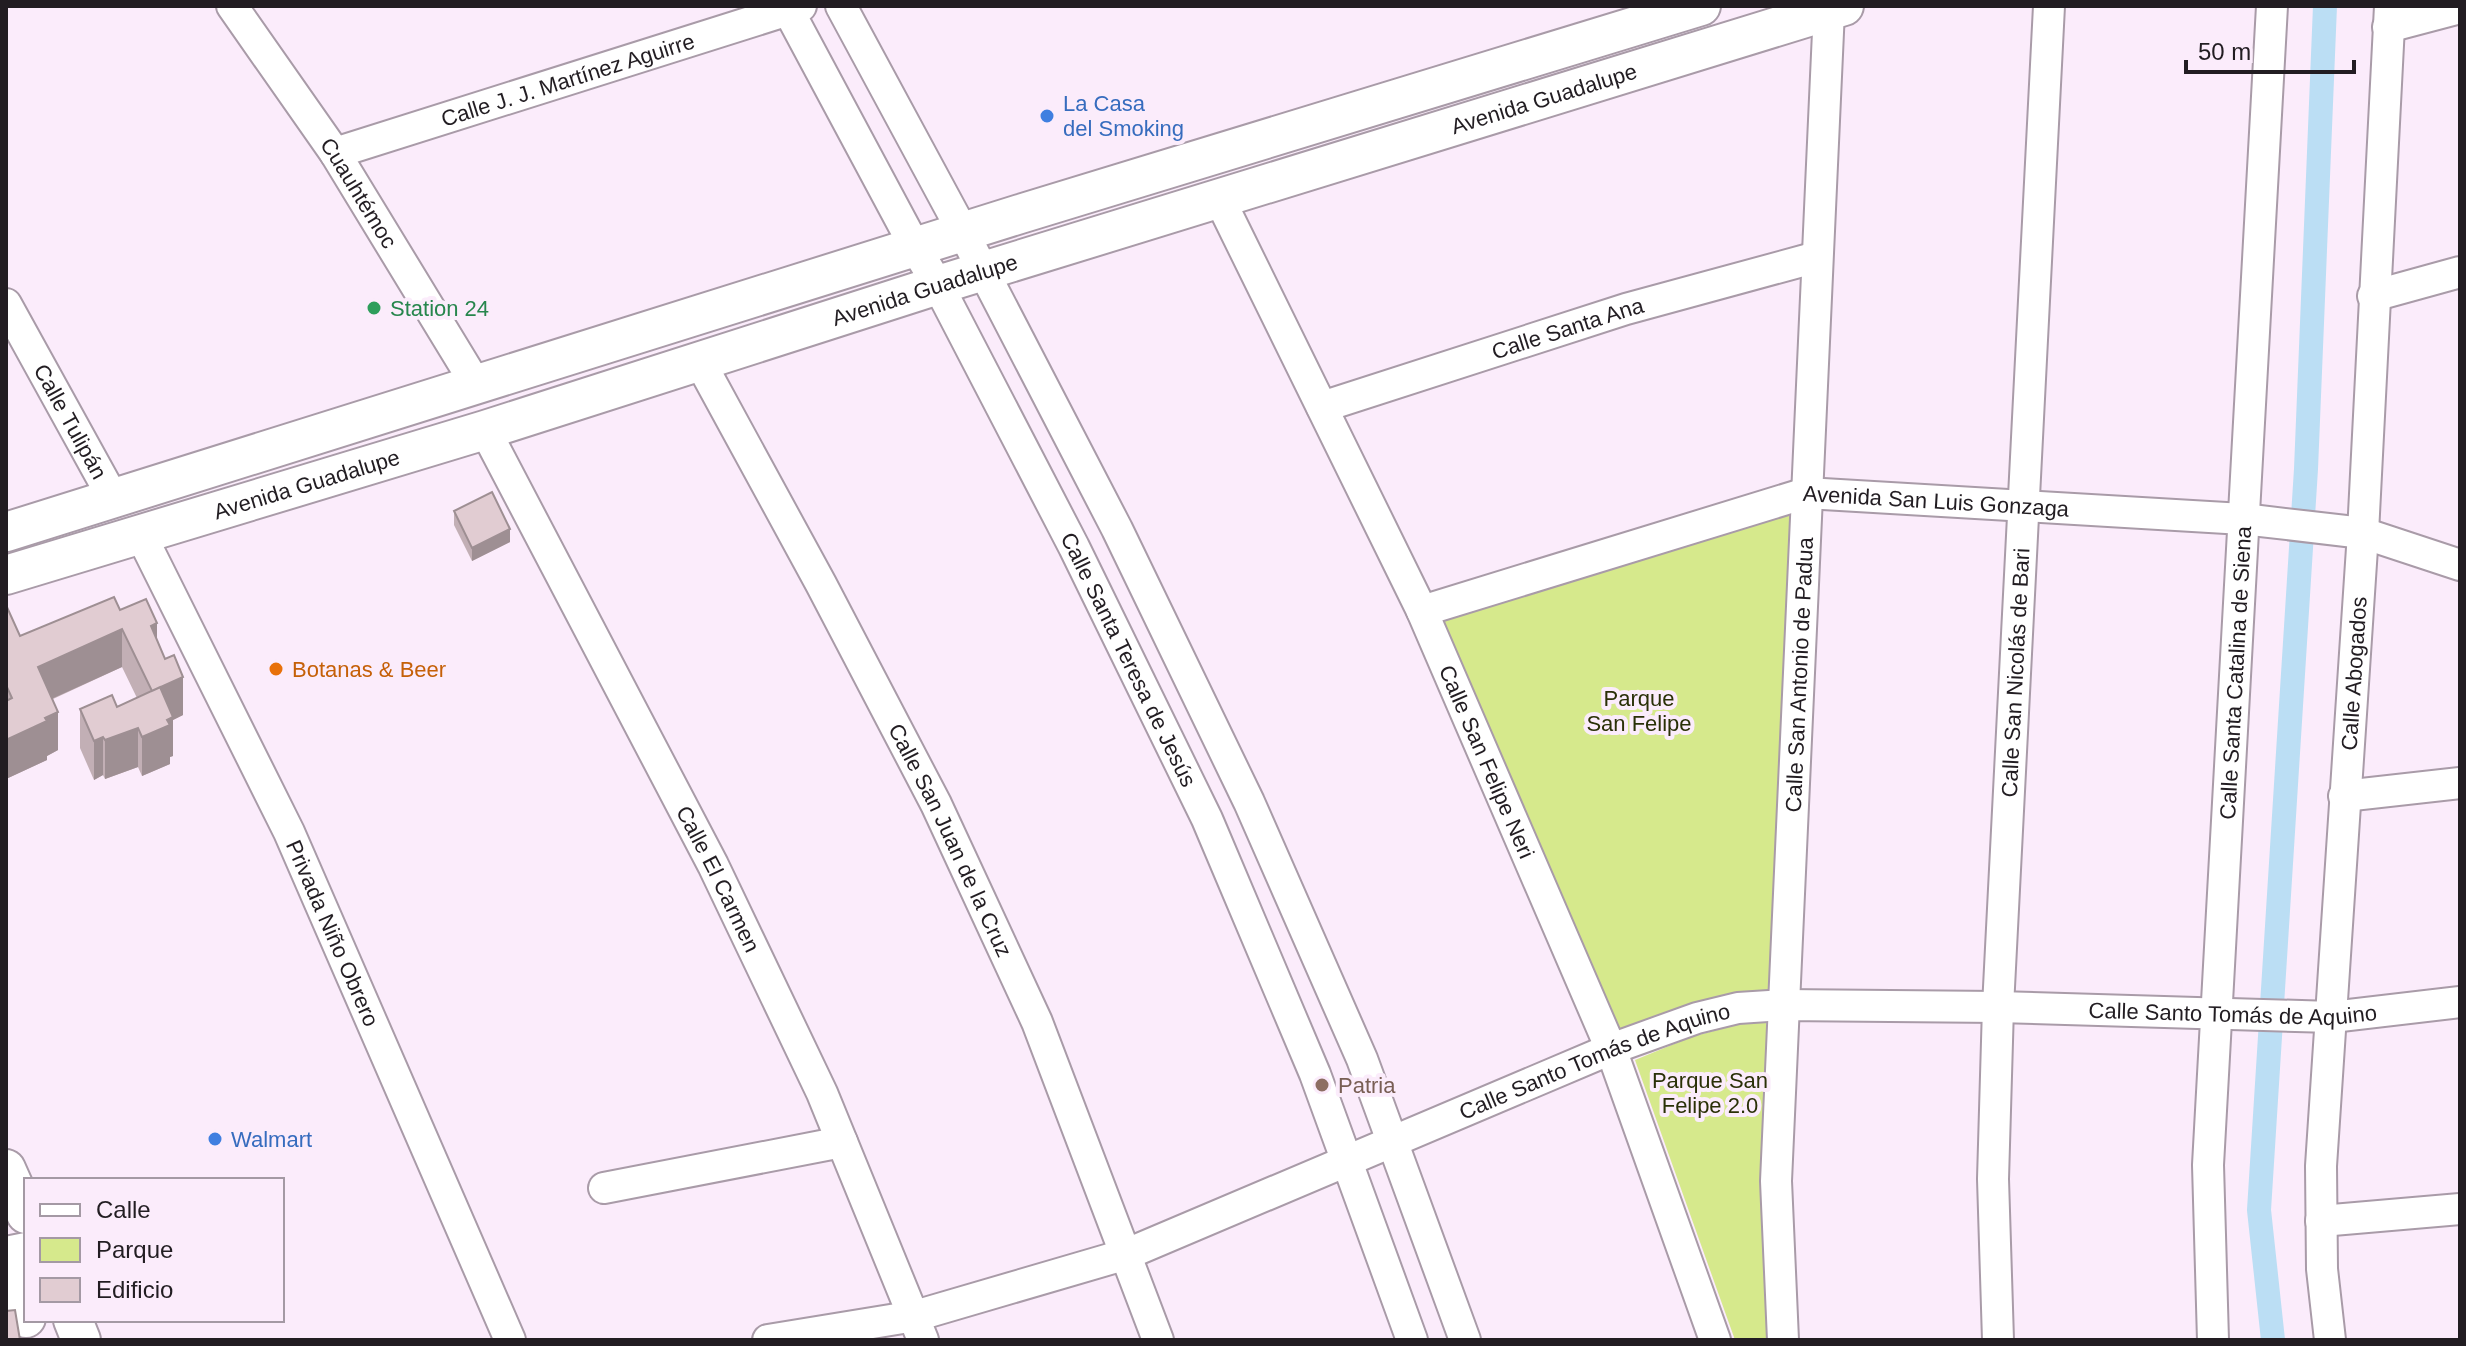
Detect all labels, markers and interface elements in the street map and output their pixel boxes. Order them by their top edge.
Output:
scale bar [2186,24,2354,74]
street label: Calle J. J. Martínez Aguirre [438,28,698,131]
text: 50 m [2198,38,2251,65]
street label: Avenida Guadalupe [1448,58,1640,139]
place label: La Casa del Smoking [1063,91,1184,141]
marker: La Casa del Smoking [1038,107,1056,125]
street label: Cuauhtémoc [316,133,402,253]
street label: Avenida Guadalupe [829,249,1020,331]
street label: Calle Santa Ana [1489,292,1647,364]
place label: Station 24 [390,296,489,321]
marker: Station 24 [365,299,383,317]
street label: Calle Tulipán [29,360,112,483]
street label: Avenida Guadalupe [211,444,403,524]
street label: Avenida San Luis Gonzaga [1802,480,2071,521]
street label: Calle Santa Catalina de Siena [2215,525,2256,820]
street label: Calle Santa Teresa de Jesús [1056,528,1202,791]
street label: Calle San Antonio de Padua [1780,536,1818,813]
street label: Calle San Nicolás de Bari [1996,547,2034,798]
street label: Calle Abogados [2336,596,2371,751]
place label: Botanas & Beer [292,657,446,682]
marker: Botanas & Beer [267,660,285,678]
street label: Calle San Felipe Neri [1434,661,1540,862]
park label: Parque San Felipe [1586,686,1692,736]
street label: Calle San Juan de la Cruz [884,719,1017,961]
street label: Calle El Carmen [672,801,765,956]
street label: Privada Niño Obrero [281,836,384,1030]
street label: Calle Santo Tomás de Aquino [2088,997,2378,1030]
street label: Calle Santo Tomás de Aquino [1455,998,1732,1124]
park label: Parque San Felipe 2.0 [1652,1068,1768,1118]
place label: Patria [1338,1073,1396,1098]
marker: Patria [1313,1076,1331,1094]
place label: Walmart [231,1127,312,1152]
marker: Walmart [206,1130,224,1148]
legend [24,1178,284,1322]
text: Calle [96,1196,151,1223]
text: Parque [96,1236,173,1263]
text: Edificio [96,1276,173,1303]

